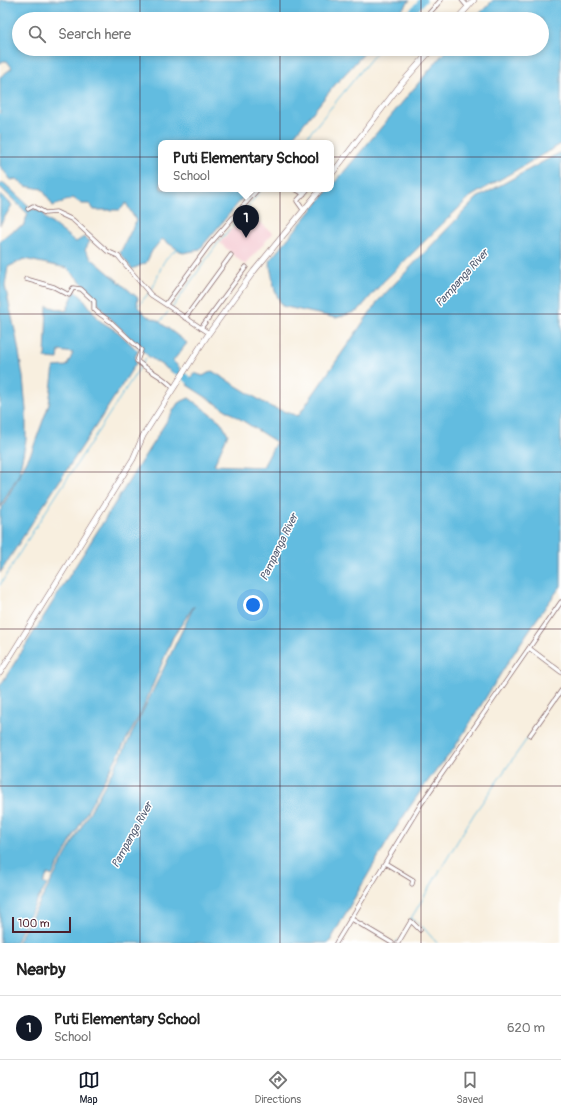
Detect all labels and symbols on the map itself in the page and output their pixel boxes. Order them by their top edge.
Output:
pin: 1 [233,205,259,238]
water label: Pampanga River [433,245,493,309]
water label: Pampanga River [257,510,302,583]
your location [243,595,263,615]
water label: Pampanga River [109,798,156,870]
scale bar [12,915,71,934]

